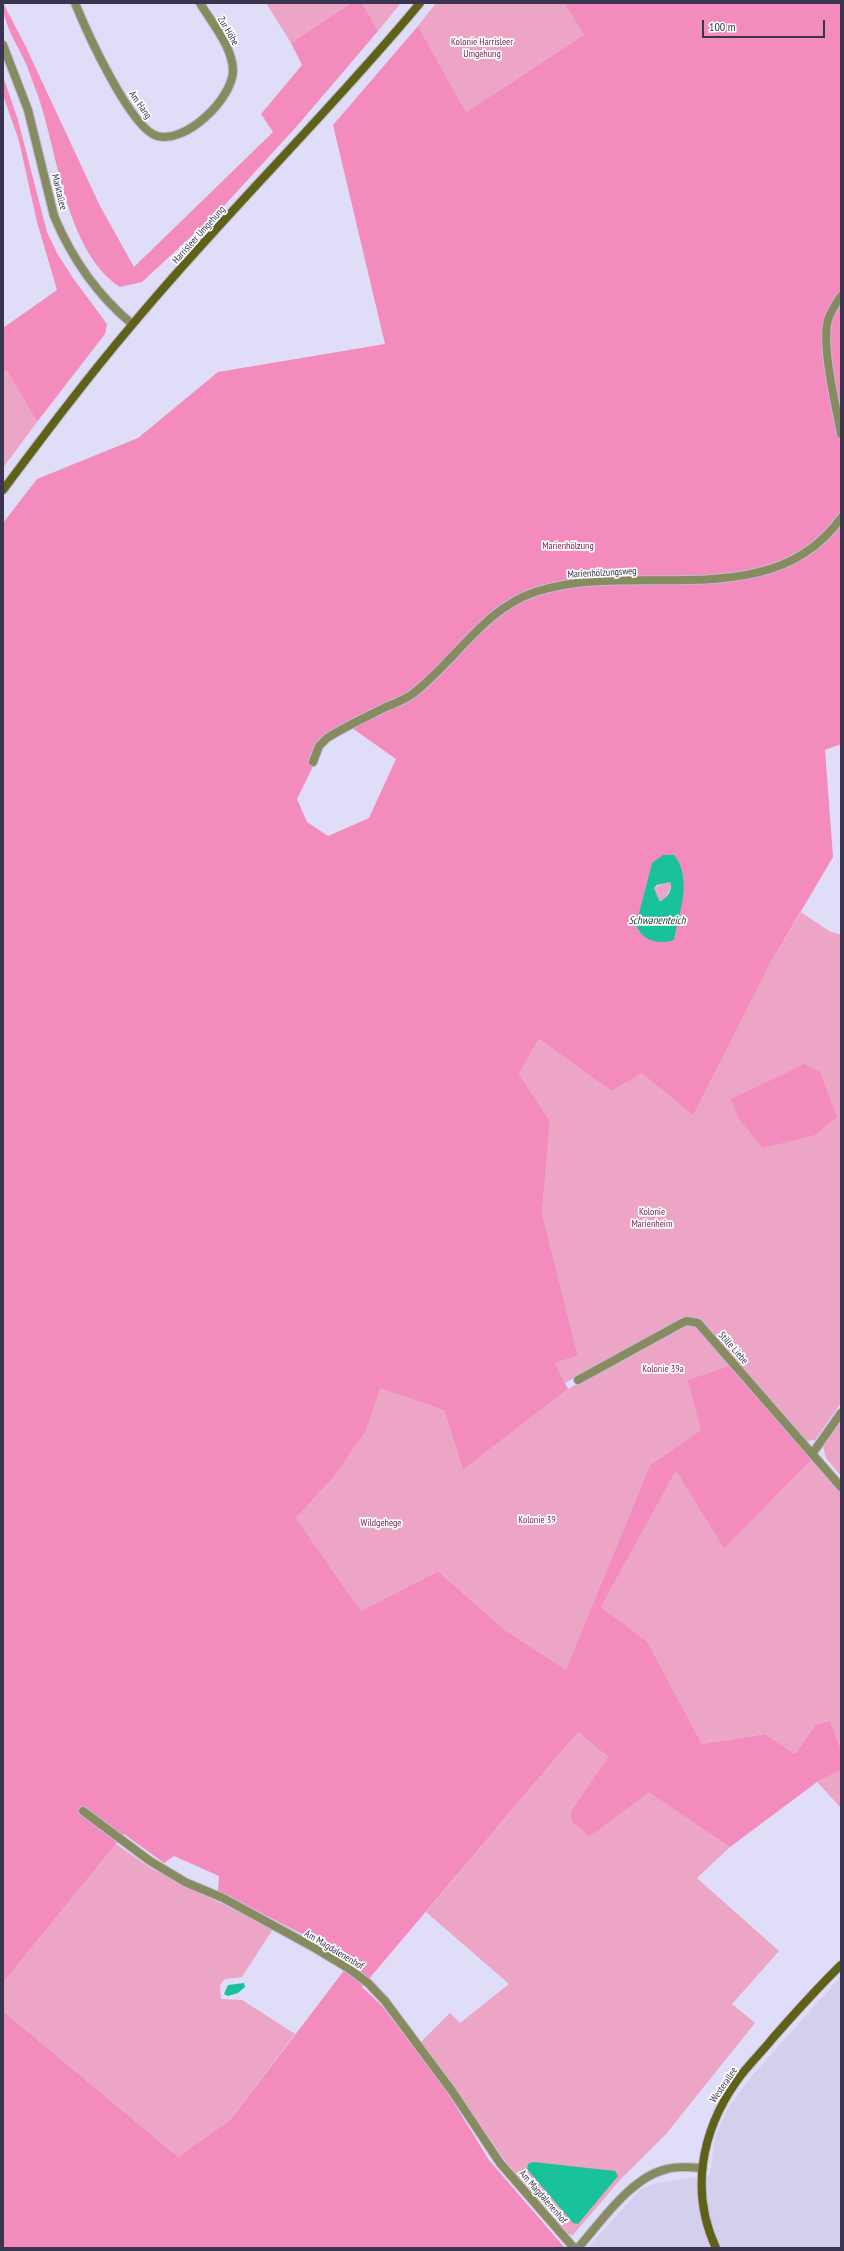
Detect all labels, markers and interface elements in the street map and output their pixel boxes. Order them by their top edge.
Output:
scale bar [704,12,827,38]
street label: Zur Höhe [215,14,241,48]
text: 100 m [709,19,736,34]
park label: Kolonie Harrisleer Umgehung [451,36,513,60]
street label: Am Hang [126,89,154,121]
street label: Marktallee [49,173,69,211]
street label: Harrisleer Umgehung [170,204,228,266]
park label: Marienhölzung [542,540,594,552]
street label: Marienhölzungsweg [567,565,637,581]
water label: Schwanenteich [628,914,686,928]
park label: Kolonie Marienheim [631,1206,673,1230]
street label: Stille Liebe [716,1329,750,1367]
park label: Kolonie 39a [642,1363,684,1375]
park label: Kolonie 39 [518,1514,556,1526]
park label: Wildgehege [361,1517,401,1529]
street label: Am Magdalenenhof [302,1928,366,1972]
street label: Westerallee [708,2065,740,2105]
street label: Am Magdalenenhof [517,2168,569,2226]

